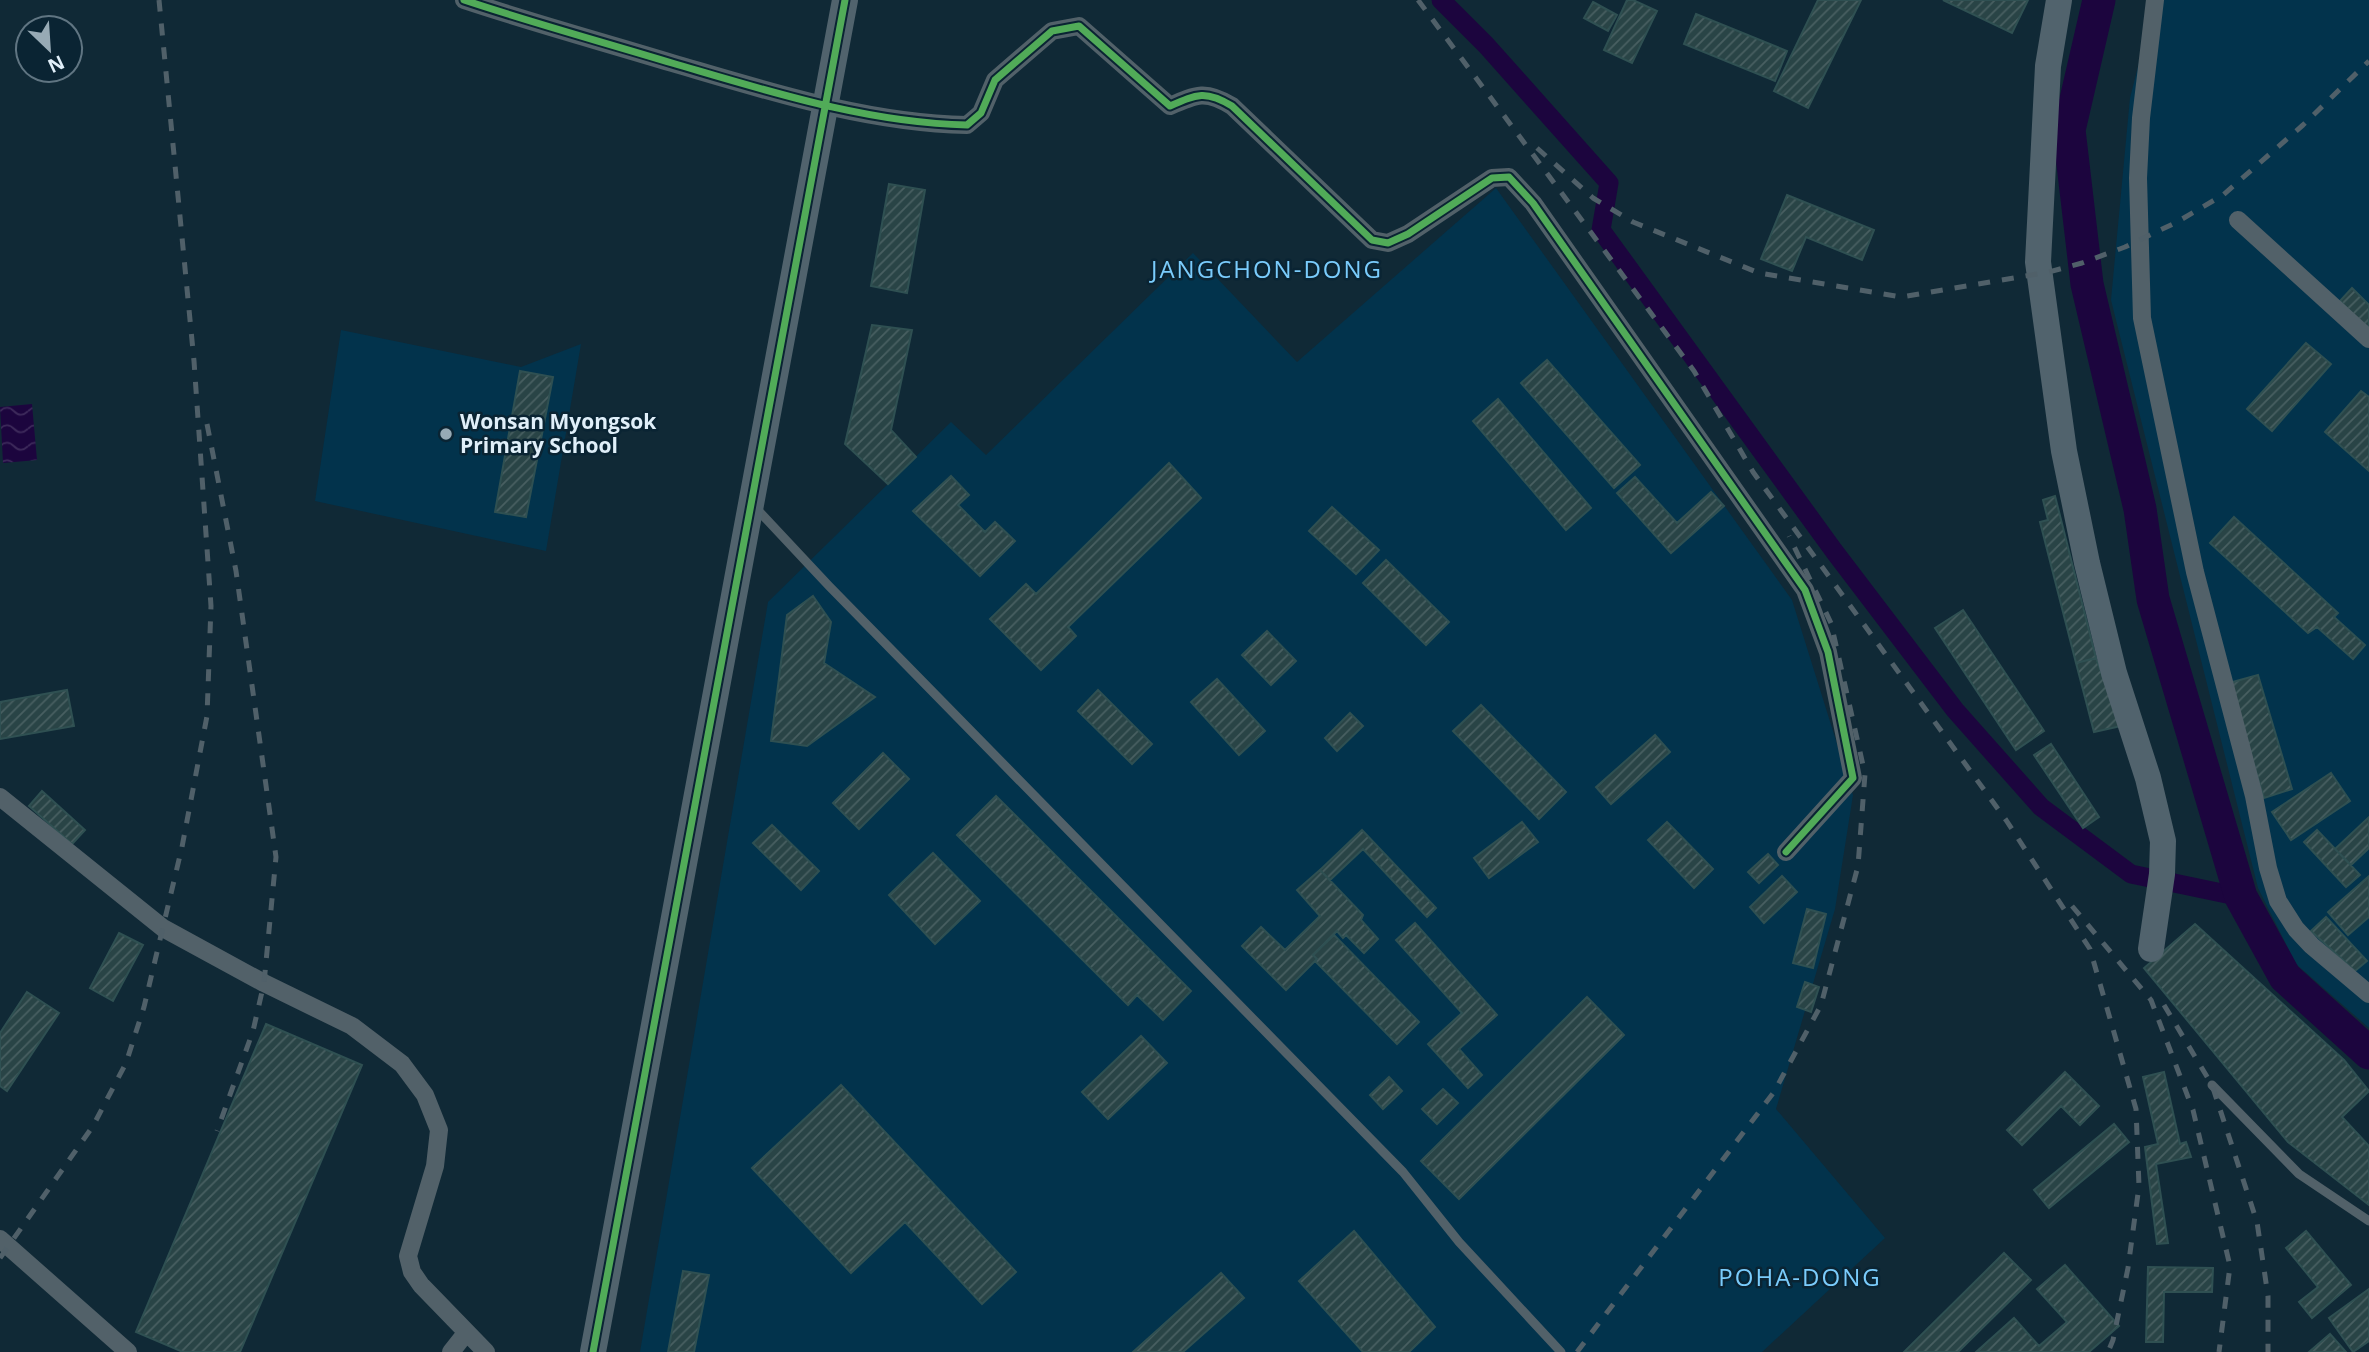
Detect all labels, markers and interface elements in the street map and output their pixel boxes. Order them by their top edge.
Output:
north arrow [14,14,84,84]
text: N [44,49,69,79]
district label: JANGCHON-DONG [1149,252,1383,285]
place label: Wonsan Myongsok Primary School [460,407,657,459]
marker: Wonsan Myongsok Primary School [438,426,454,442]
district label: POHA-DONG [1718,1260,1882,1293]

